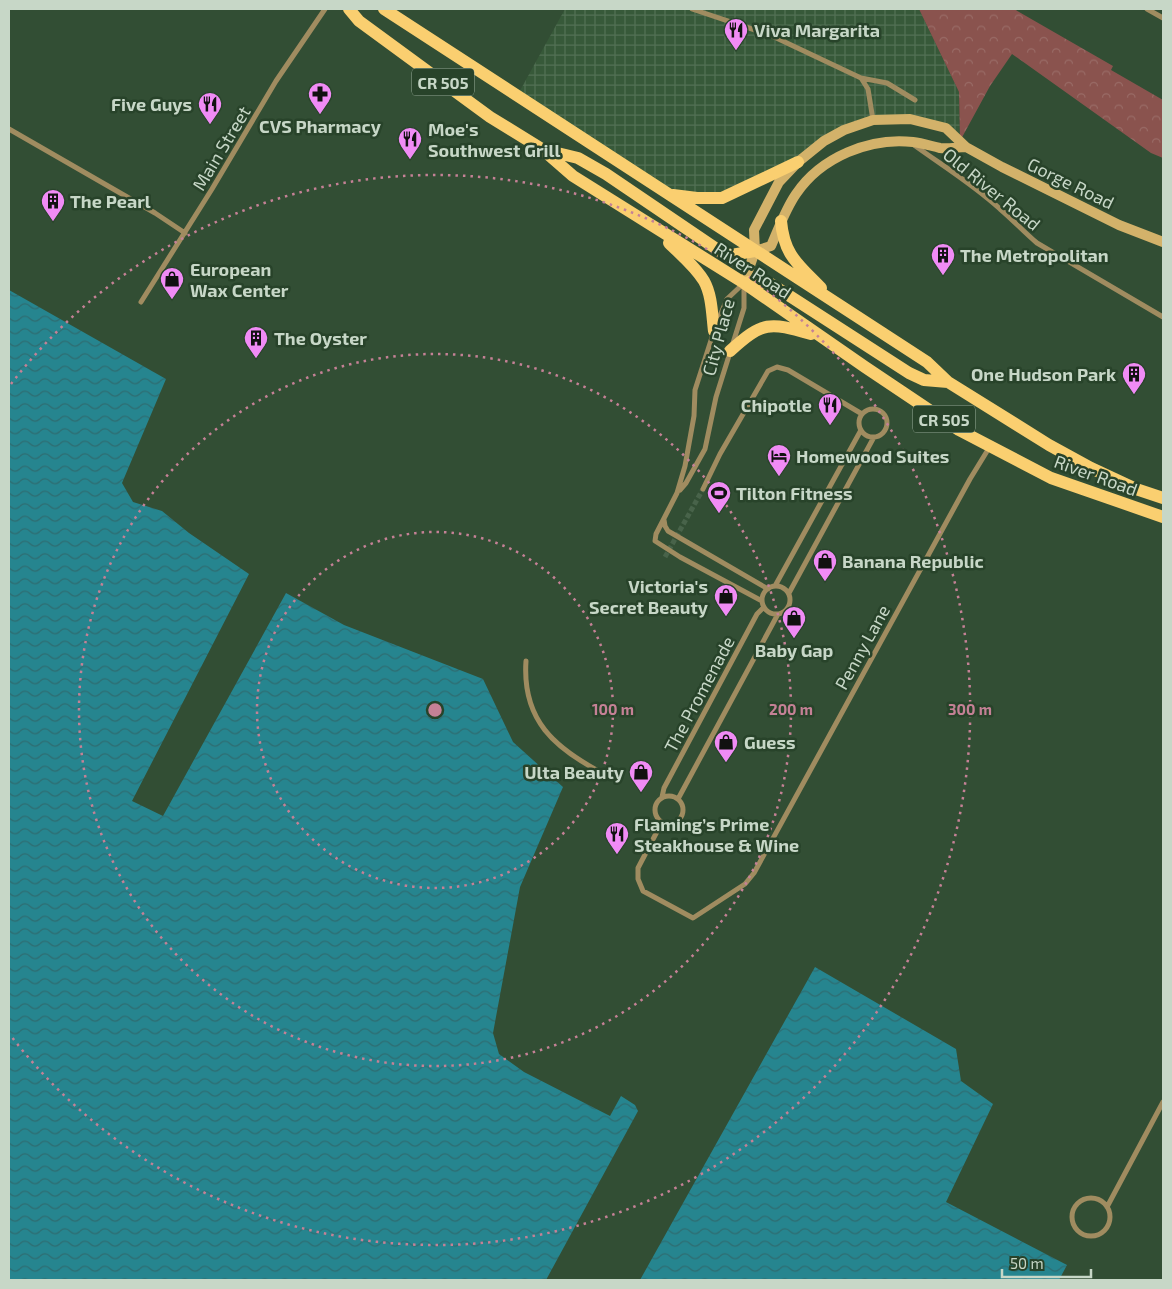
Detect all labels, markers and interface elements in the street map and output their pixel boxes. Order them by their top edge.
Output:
restaurant icon: Viva Margarita [723,17,749,51]
place label: Viva Margarita [754,19,880,41]
road number: CR 505 [412,68,474,95]
pharmacy icon: CVS Pharmacy [307,81,333,115]
restaurant icon: Five Guys [197,91,223,125]
place label: Five Guys [111,93,192,115]
street label: Main Street [187,102,255,194]
place label: CVS Pharmacy [259,115,382,137]
place label: Moe's Southwest Grill [428,118,560,161]
restaurant icon: Moe's Southwest Grill [397,126,423,160]
street label: Old River Road [939,143,1045,235]
street label: Gorge Road [1024,153,1118,213]
building icon: The Pearl [40,188,66,222]
place label: The Pearl [70,190,151,212]
street label: River Road [711,237,795,303]
building icon: The Metropolitan [930,242,956,276]
place label: The Metropolitan [960,244,1109,266]
place label: European Wax Center [190,258,289,301]
shop icon: European Wax Center [159,266,185,300]
street label: City Place [697,296,739,378]
building icon: The Oyster [243,325,269,359]
place label: The Oyster [274,327,367,349]
building icon: One Hudson Park [1121,361,1147,395]
place label: One Hudson Park [971,363,1116,385]
restaurant icon: Chipotle [817,392,843,426]
place label: Chipotle [741,394,812,416]
road number: CR 505 [913,406,975,432]
hotel icon: Homewood Suites [766,443,792,477]
place label: Homewood Suites [796,445,949,467]
street label: River Road [1051,450,1141,500]
sports icon: Tilton Fitness [706,480,732,514]
place label: Tilton Fitness [736,482,853,504]
shop icon: Banana Republic [812,548,838,582]
place label: Banana Republic [842,550,984,572]
place label: Victoria's Secret Beauty [589,575,709,618]
shop icon: Victoria's Secret Beauty [713,583,739,617]
street label: Penny Lane [830,601,894,693]
shop icon: Baby Gap [781,605,807,639]
street label: The Promenade [659,632,739,756]
place label: Baby Gap [755,639,834,661]
text: 100 m [592,700,634,718]
text: 200 m [769,700,813,718]
text: 300 m [948,700,992,718]
centre of rings [426,701,444,719]
shop icon: Guess [713,729,739,763]
place label: Guess [744,731,796,753]
shop icon: Ulta Beauty [628,759,654,793]
place label: Ulta Beauty [524,761,625,783]
place label: Flaming’s Prime Steakhouse & Wine [634,813,799,856]
restaurant icon: Flaming’s Prime Steakhouse & Wine [604,821,630,855]
scale bar [1002,1246,1091,1278]
text: 50 m [1010,1254,1044,1272]

